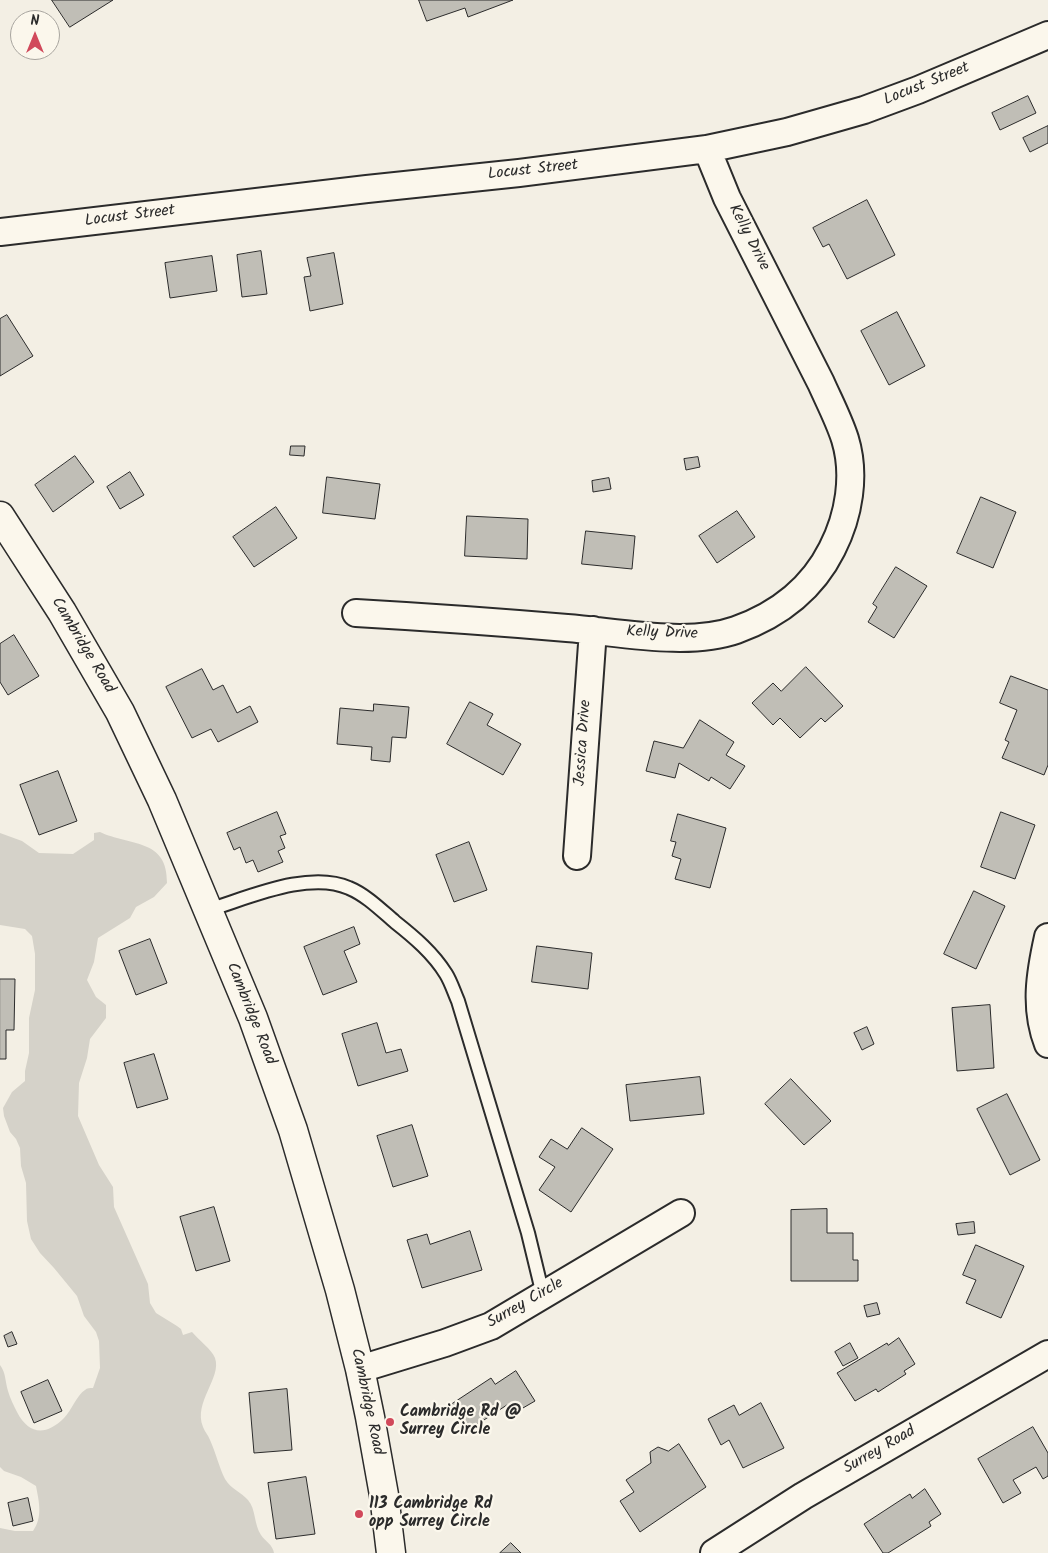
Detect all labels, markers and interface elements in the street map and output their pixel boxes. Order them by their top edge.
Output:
north arrow [10,10,60,60]
text: N [31,10,39,32]
street label: Locust Street [881,59,973,111]
street label: Locust Street [487,157,579,185]
street label: Locust Street [84,202,176,232]
street label: Kelly Drive [723,202,773,274]
street label: Cambridge Road [46,595,118,697]
street label: Kelly Drive [626,623,698,645]
street label: Jessica Drive [571,699,597,787]
street label: Cambridge Road [221,960,279,1068]
street label: Surrey Circle [484,1274,568,1334]
street label: Cambridge Road [345,1347,387,1457]
place label: Cambridge Rd @ Surrey Circle [400,1403,522,1441]
marker: Cambridge Rd @ Surrey Circle [384,1416,396,1428]
street label: Surrey Road [841,1423,919,1479]
place label: 113 Cambridge Rd opp Surrey Circle [369,1495,492,1533]
marker: 113 Cambridge Rd opp Surrey Circle [353,1508,365,1520]

